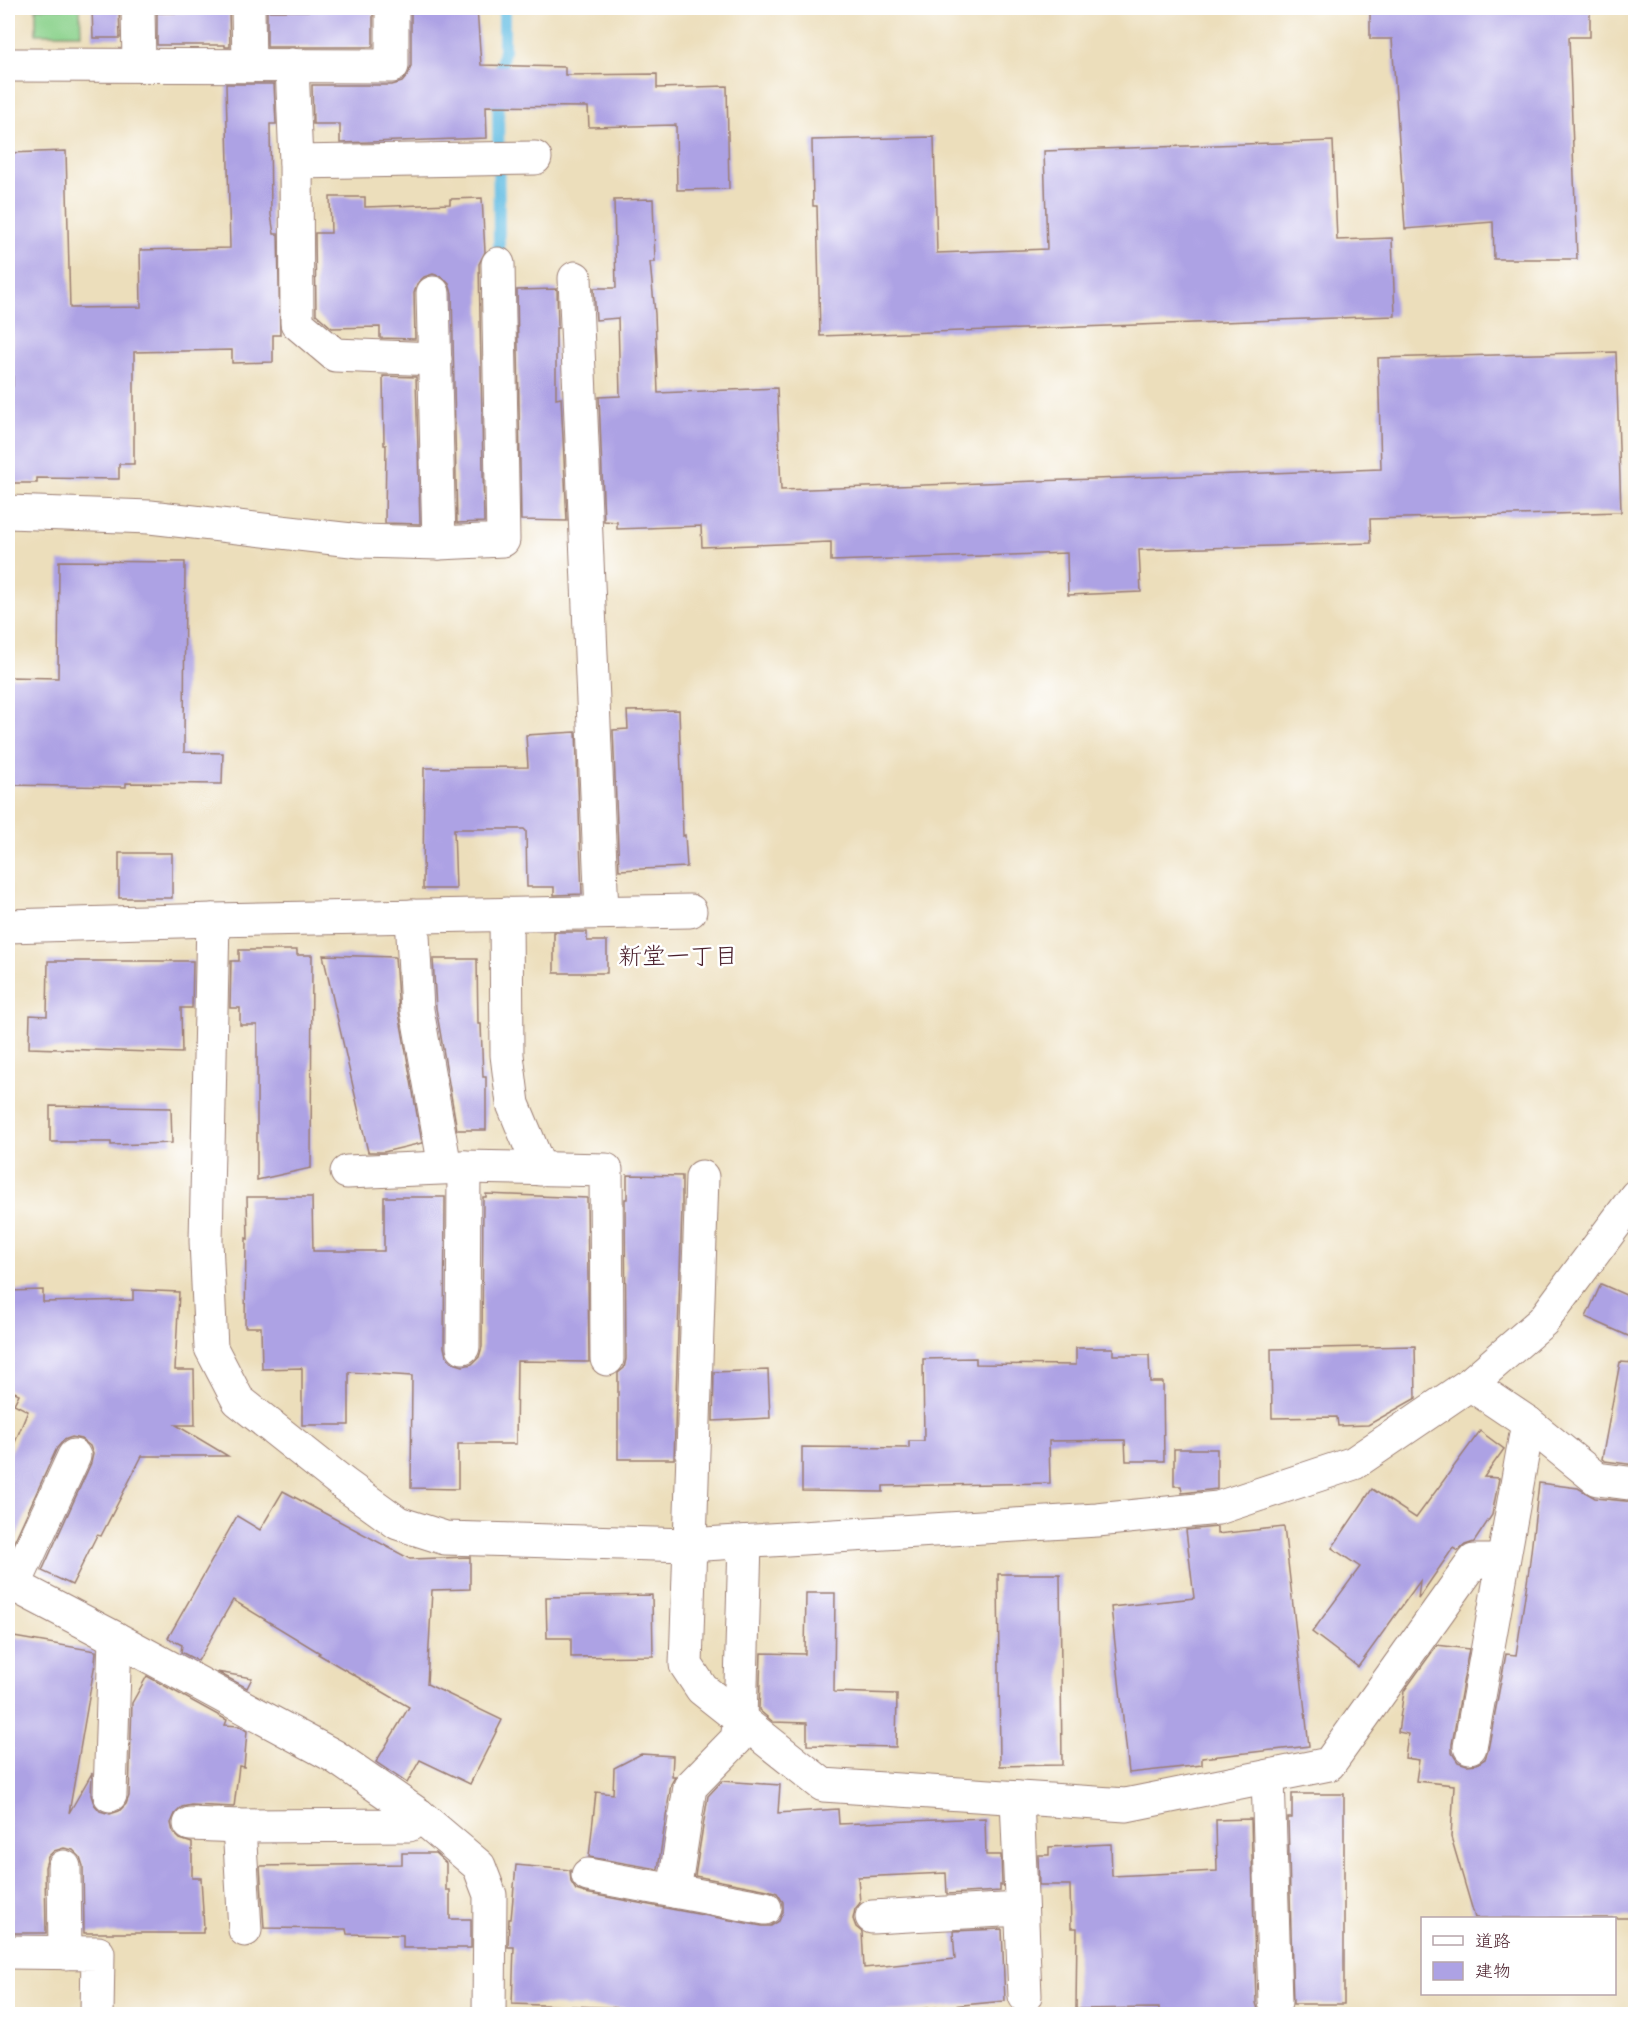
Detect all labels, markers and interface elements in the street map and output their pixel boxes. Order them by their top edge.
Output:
district label: 新堂一丁目 [618,944,738,974]
legend [1421,1917,1616,1995]
text: 道路 [1475,1932,1511,1954]
text: 建物 [1475,1962,1511,1984]

